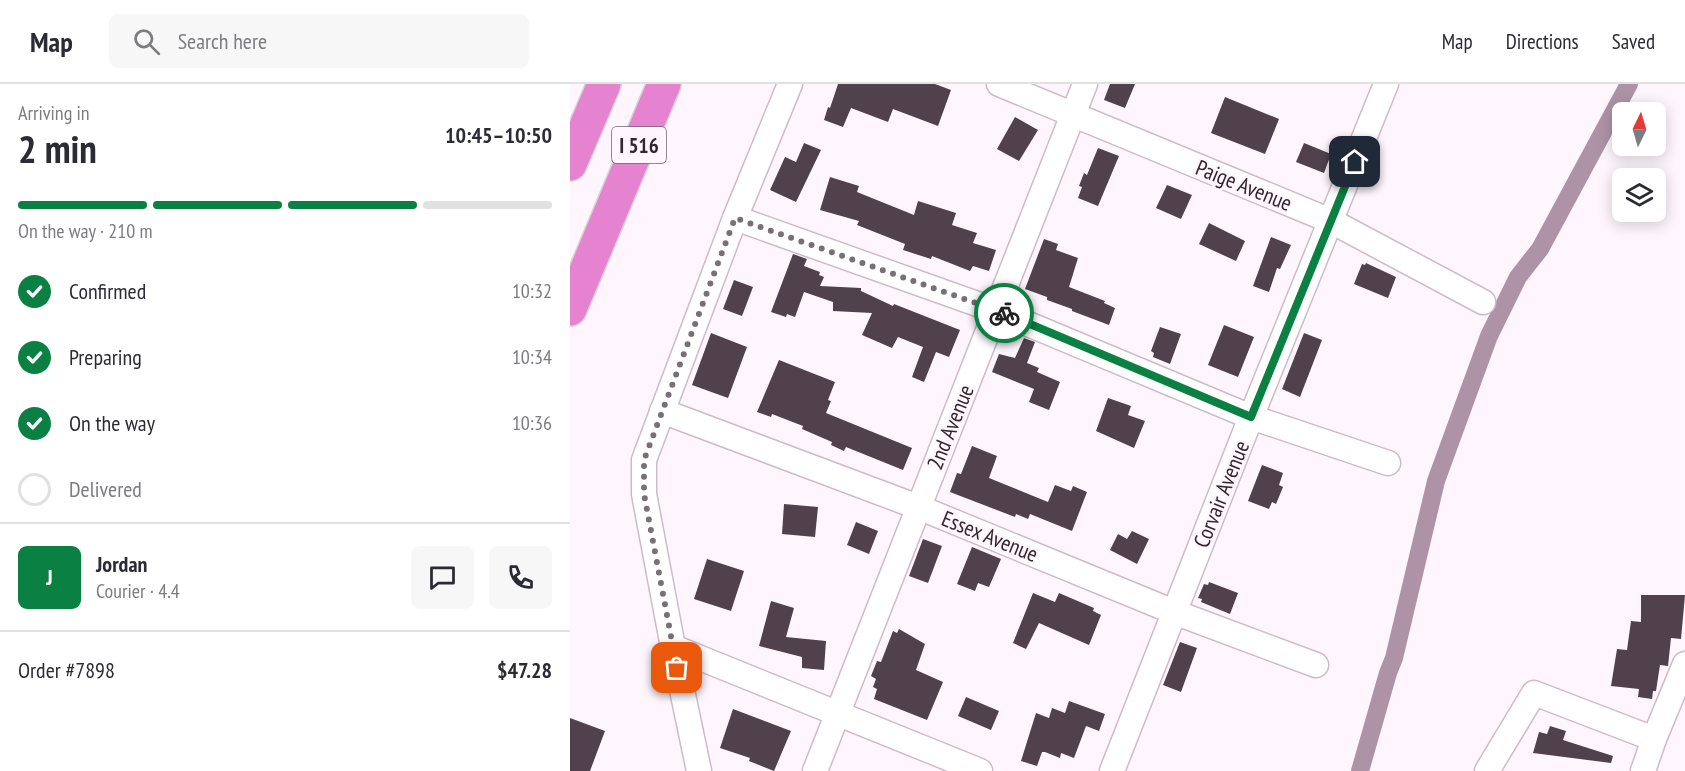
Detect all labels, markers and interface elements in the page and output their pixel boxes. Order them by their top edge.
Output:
search box [109,14,529,68]
text: Map [30,23,73,60]
icon: search [130,25,163,58]
text: Search here [178,27,267,55]
text: Map [1442,28,1473,55]
text: Directions [1506,28,1579,55]
text: Saved [1612,28,1655,55]
text: Arriving in [18,100,90,126]
north arrow [1612,102,1666,156]
map controls [1612,102,1666,222]
text: 10:45–10:50 [445,121,552,149]
text: 2 min [18,123,97,174]
road number: I 516 [612,127,666,163]
pin [1329,136,1380,187]
icon: home [1338,145,1371,178]
street label: Paige Avenue [1192,153,1296,217]
button: layers [1612,168,1666,222]
text: On the way · 210 m [18,218,153,244]
icon: check [18,275,51,308]
text: Confirmed [69,277,146,305]
text: 10:32 [512,278,552,304]
courier [974,283,1034,343]
icon: bike [988,297,1021,330]
icon: check [18,341,51,374]
text: Preparing [69,343,142,371]
text: 10:34 [512,344,552,370]
street label: 2nd Avenue [920,381,980,473]
icon: check [18,407,51,440]
text: On the way [69,409,155,437]
text: 10:36 [512,410,552,436]
street label: Corvair Avenue [1187,436,1255,552]
text: Delivered [69,475,142,503]
street label: Essex Avenue [938,504,1042,568]
button: chat [411,546,474,609]
button: phone [489,546,552,609]
text: Jordan [96,550,147,578]
text: J [46,563,53,591]
text: Courier · 4.4 [96,578,180,604]
pin [651,642,702,693]
icon: bag [660,651,693,684]
text: Order #7898 [18,656,115,684]
text: $47.28 [497,656,552,684]

